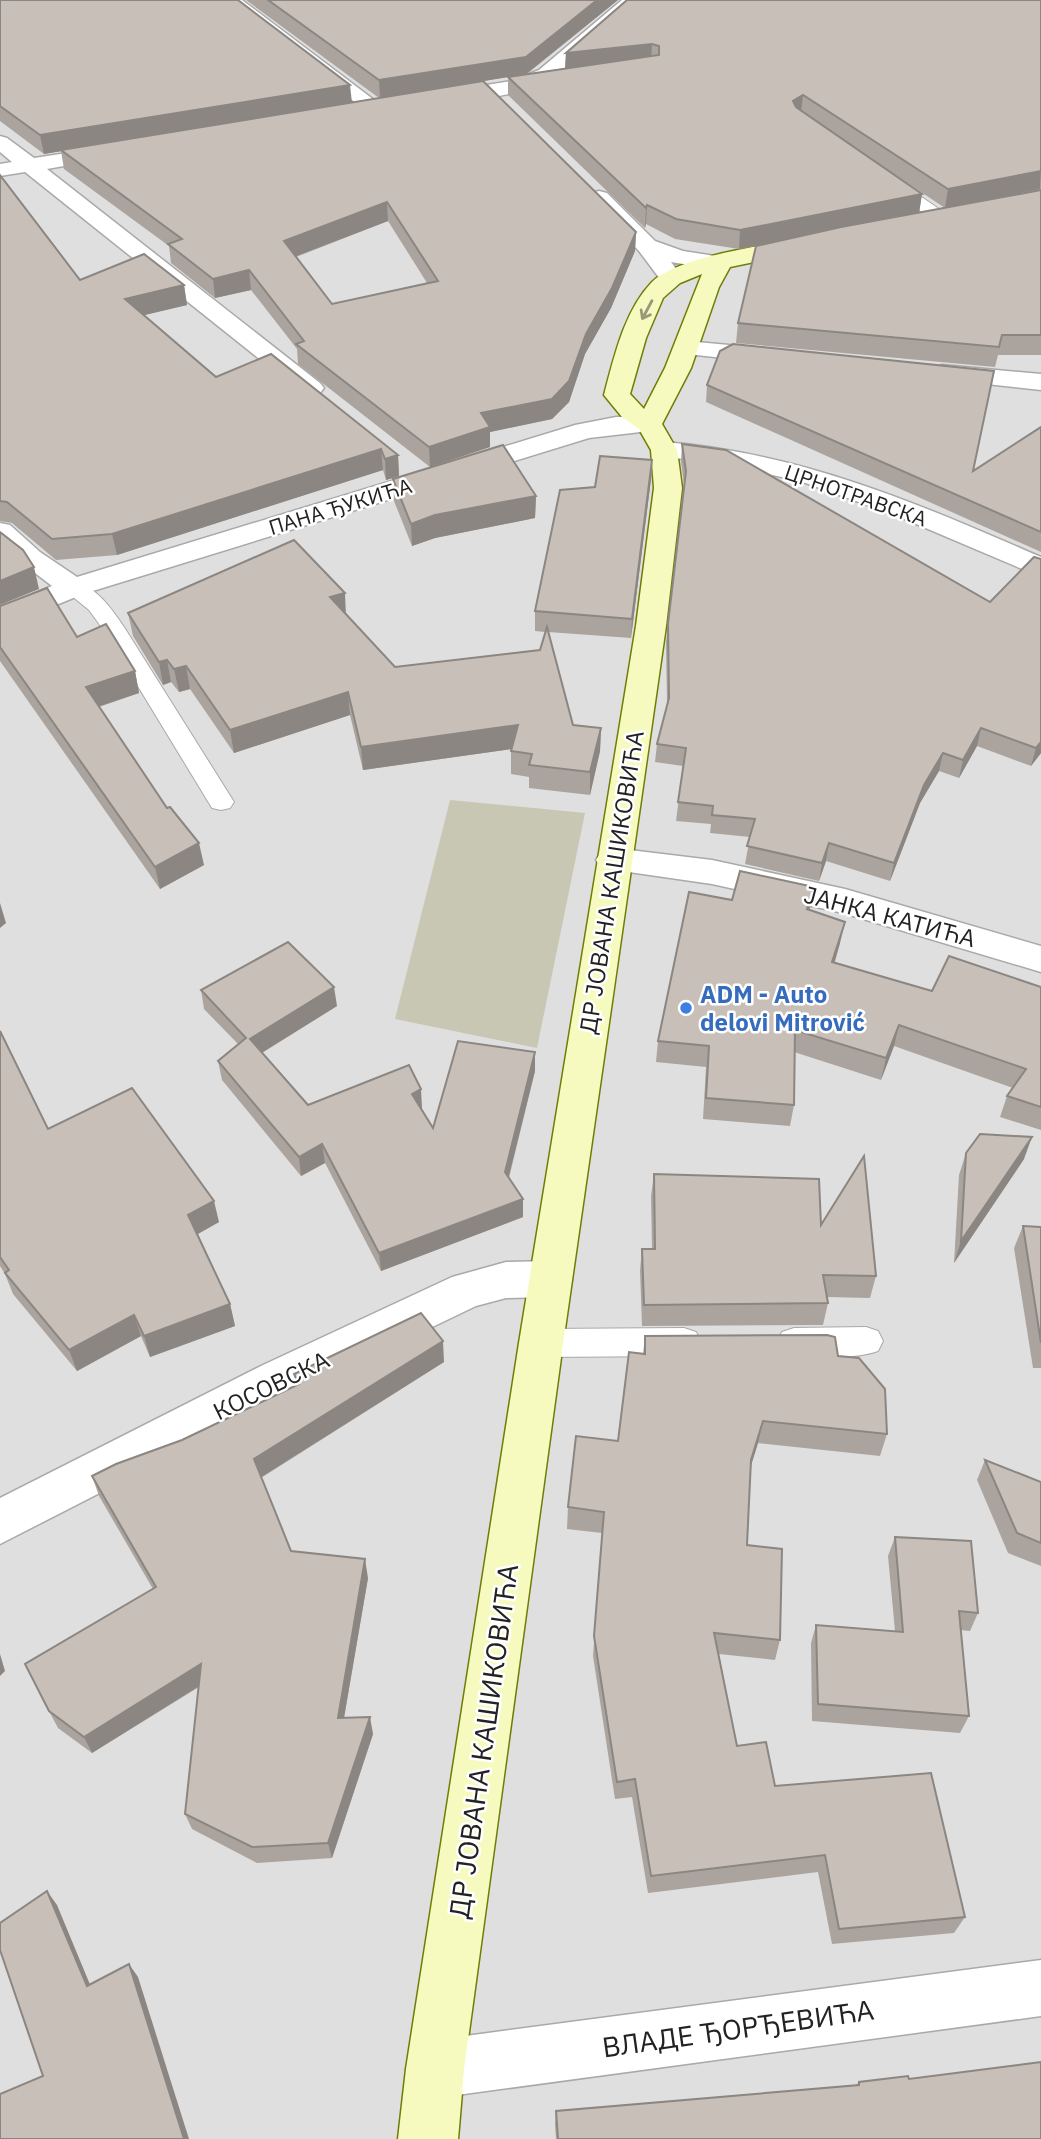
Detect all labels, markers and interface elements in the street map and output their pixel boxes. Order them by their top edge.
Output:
one-way arrow [639,300,653,320]
street label: ЦРНОТРАВСКА [781,458,931,532]
street label: ПАНА ЂУКИЋА [265,471,415,541]
street label: ДР ЈОВАНА КАШИКОВИЋА [571,728,651,1036]
street label: ЈАНКА КАТИЋА [801,878,979,954]
place label: ADM - Auto delovi Mitrović [700,978,865,1038]
marker: ADM - Auto delovi Mitrović [678,1000,694,1016]
street label: КОСОВСКА [207,1343,335,1427]
street label: ДР ЈОВАНА КАШИКОВИЋА [440,1561,526,1920]
street label: ВЛАДЕ ЂОРЂЕВИЋА [600,1991,876,2065]

